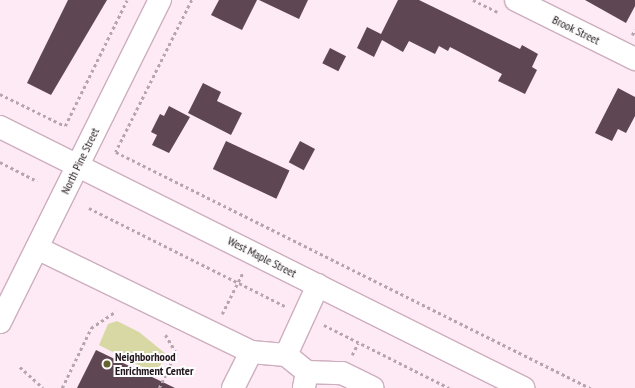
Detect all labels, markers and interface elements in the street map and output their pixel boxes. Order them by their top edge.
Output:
street label: Brook Street [550,12,602,48]
street label: North Pine Street [58,126,102,196]
street label: West Maple Street [225,233,299,281]
place label: Neighborhood Enrichment Center [115,350,194,378]
marker: Neighborhood Enrichment Center [102,359,112,369]

